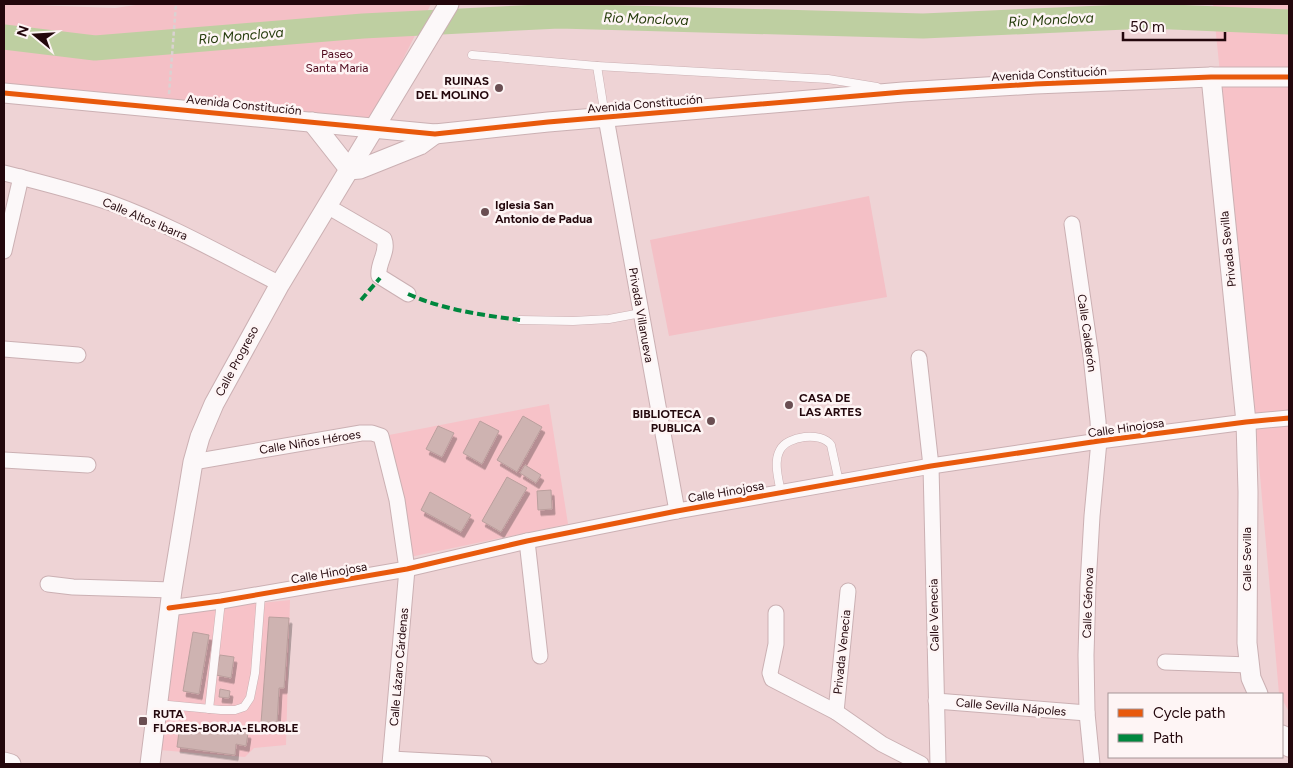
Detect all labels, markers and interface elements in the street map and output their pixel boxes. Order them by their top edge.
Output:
water label: Rio Monclova [603,9,689,29]
water label: Rio Monclova [1008,9,1094,31]
north arrow [10,10,60,60]
scale bar [1123,10,1226,42]
text: 50 m [1130,18,1165,36]
text: N [13,23,33,39]
water label: Rio Monclova [198,24,284,48]
park label: Paseo Santa Maria [305,47,369,75]
street label: Avenida Constitución [991,64,1107,84]
place label: RUINAS DEL MOLINO [416,74,490,102]
marker: RUINAS DEL MOLINO [493,82,505,94]
street label: Avenida Constitución [186,92,303,118]
street label: Avenida Constitución [587,92,703,116]
street label: Calle Altos Ibarra [100,195,190,243]
place label: Iglesia San Antonio de Padua [495,198,592,226]
marker: Iglesia San Antonio de Padua [479,206,491,218]
street label: Privada Sevilla [1217,210,1239,288]
street label: Privada Villanueva [626,266,656,364]
street label: Calle Calderón [1075,293,1099,373]
street label: Calle Progreso [213,323,261,399]
place label: CASA DE LAS ARTES [799,391,862,419]
marker: CASA DE LAS ARTES [783,399,795,411]
place label: BIBLIOTECA PUBLICA [632,407,701,435]
marker: BIBLIOTECA PUBLICA [705,415,717,427]
street label: Calle Hinojosa [1087,416,1165,440]
street label: Calle Niños Héroes [258,427,362,457]
street label: Calle Hinojosa [687,478,765,506]
street label: Calle Sevilla [1240,527,1254,591]
street label: Calle Hinojosa [290,559,368,587]
street label: Calle Génova [1080,567,1096,639]
street label: Calle Venecia [926,579,942,651]
street label: Calle Lázaro Cárdenas [387,607,411,727]
street label: Privada Venecia [831,609,853,695]
legend [1108,693,1283,758]
street label: Calle Sevilla Nápoles [955,695,1067,719]
text: Cycle path [1153,704,1225,722]
place label: RUTA FLORES-BORJA-ELROBLE [153,707,299,735]
marker: RUTA FLORES-BORJA-ELROBLE [137,715,149,727]
text: Path [1153,729,1183,747]

